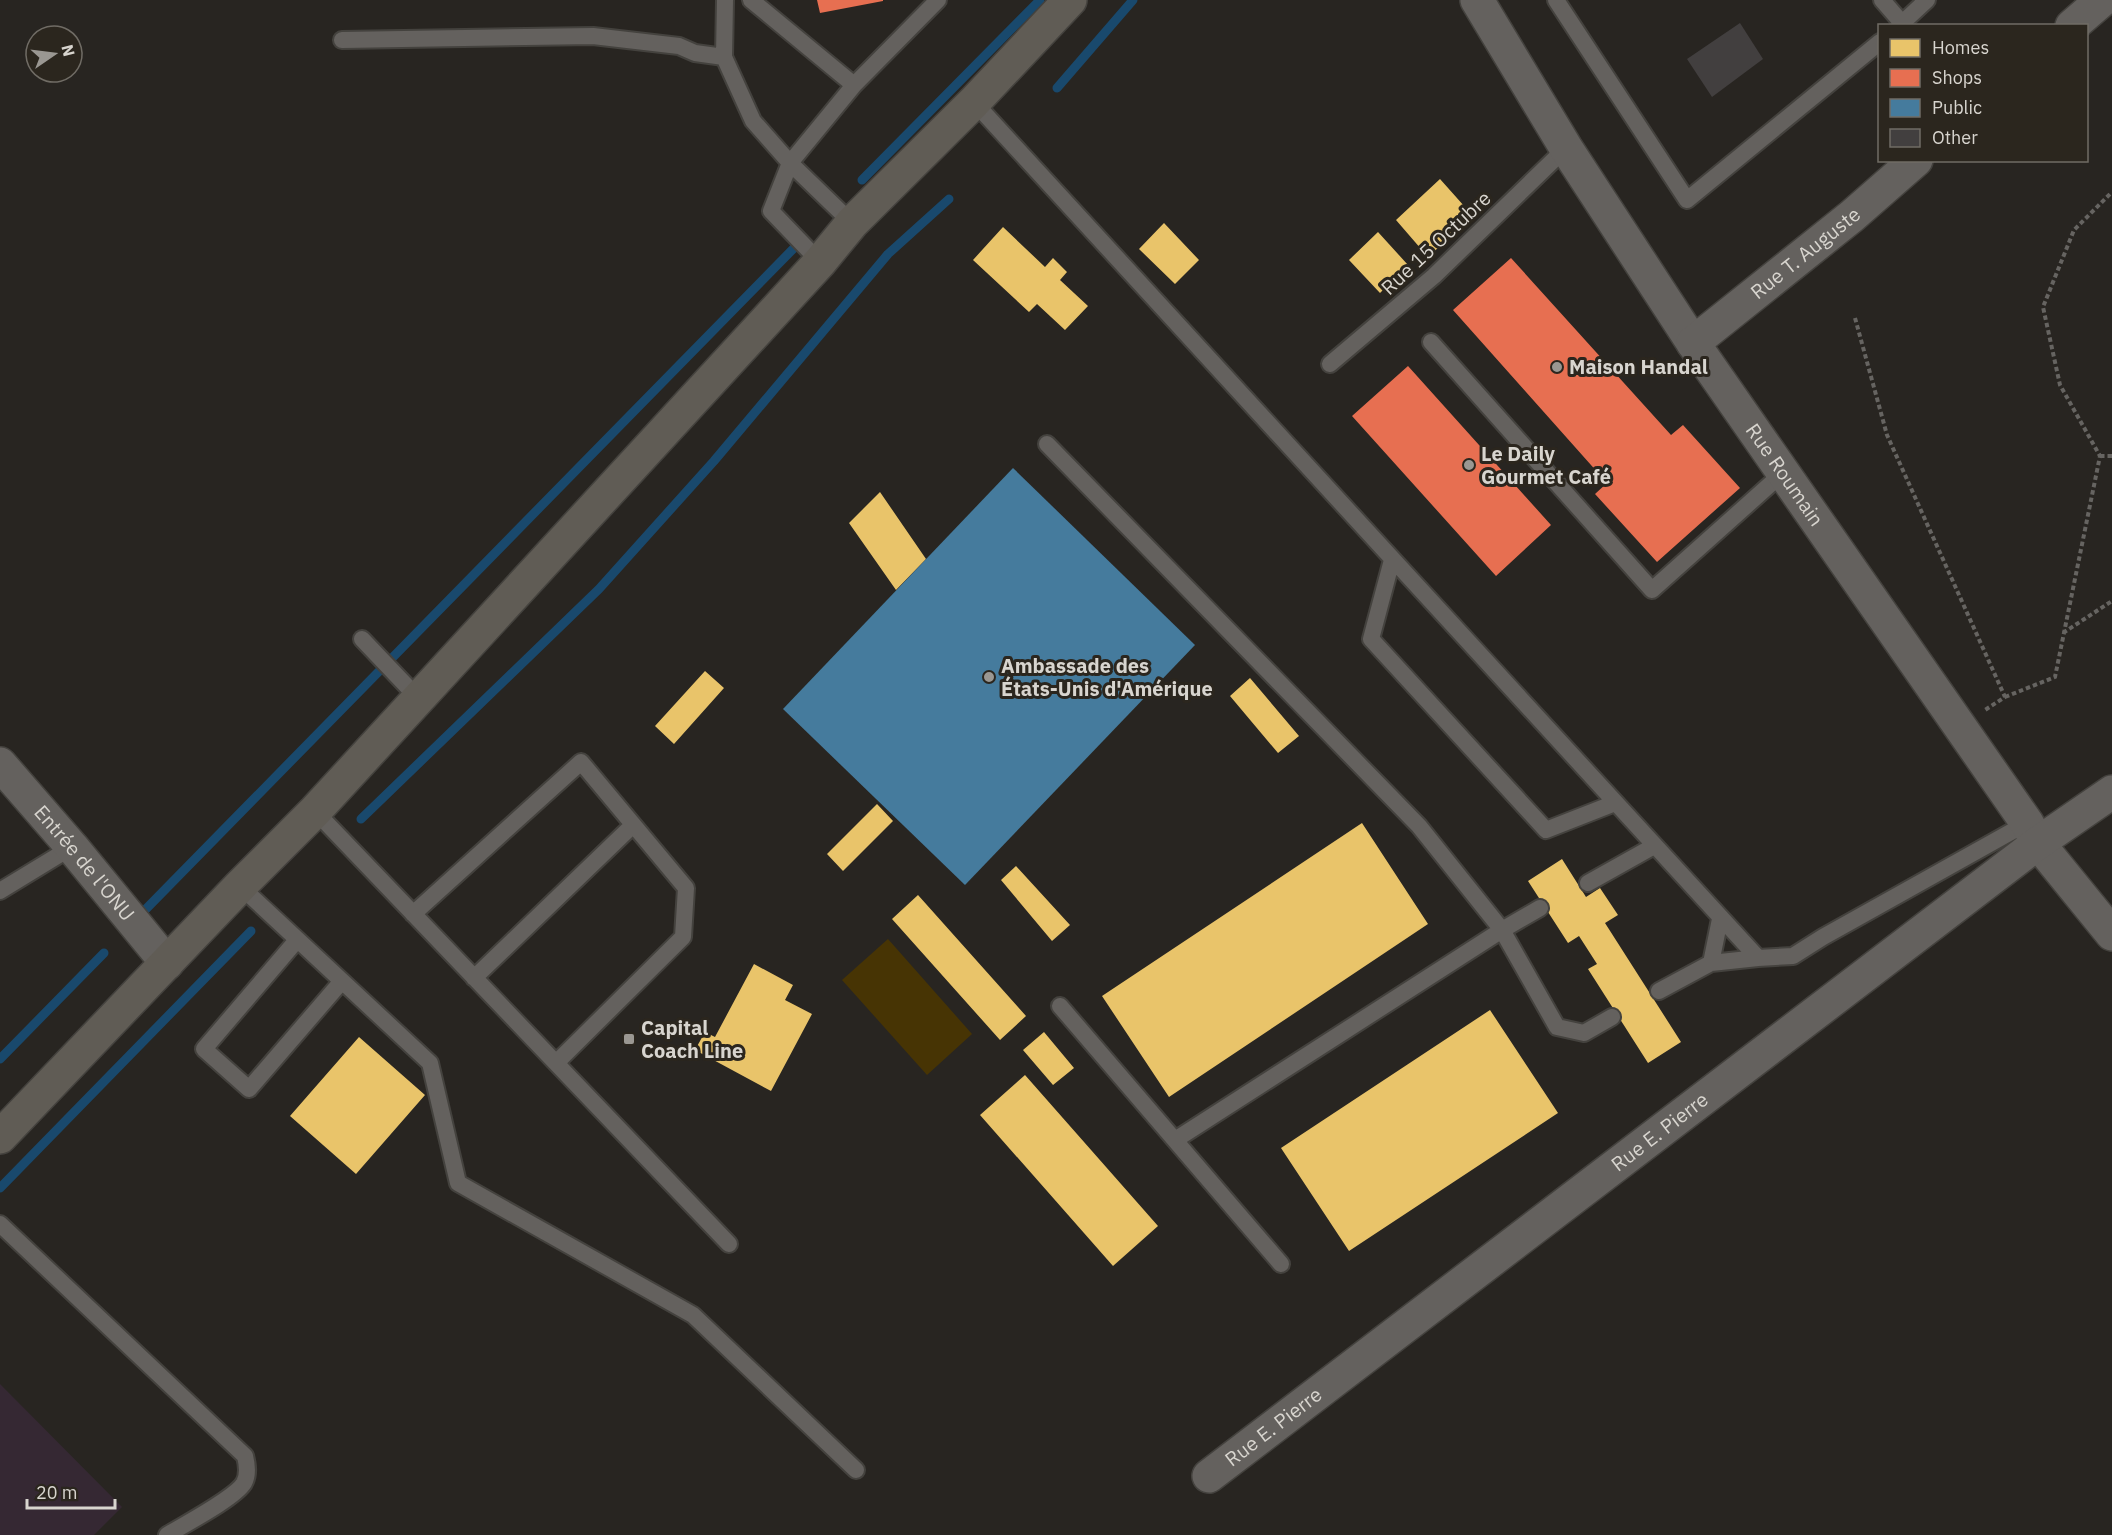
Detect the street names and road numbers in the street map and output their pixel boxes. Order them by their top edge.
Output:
street label: Rue 15 Octubre [1375,185,1496,301]
street label: Rue T. Auguste [1745,201,1866,305]
street label: Rue Roumain [1740,418,1830,531]
street label: Entrée de l'ONU [28,799,141,926]
street label: Rue E. Pierre [1605,1086,1713,1177]
street label: Rue E. Pierre [1219,1381,1327,1472]

